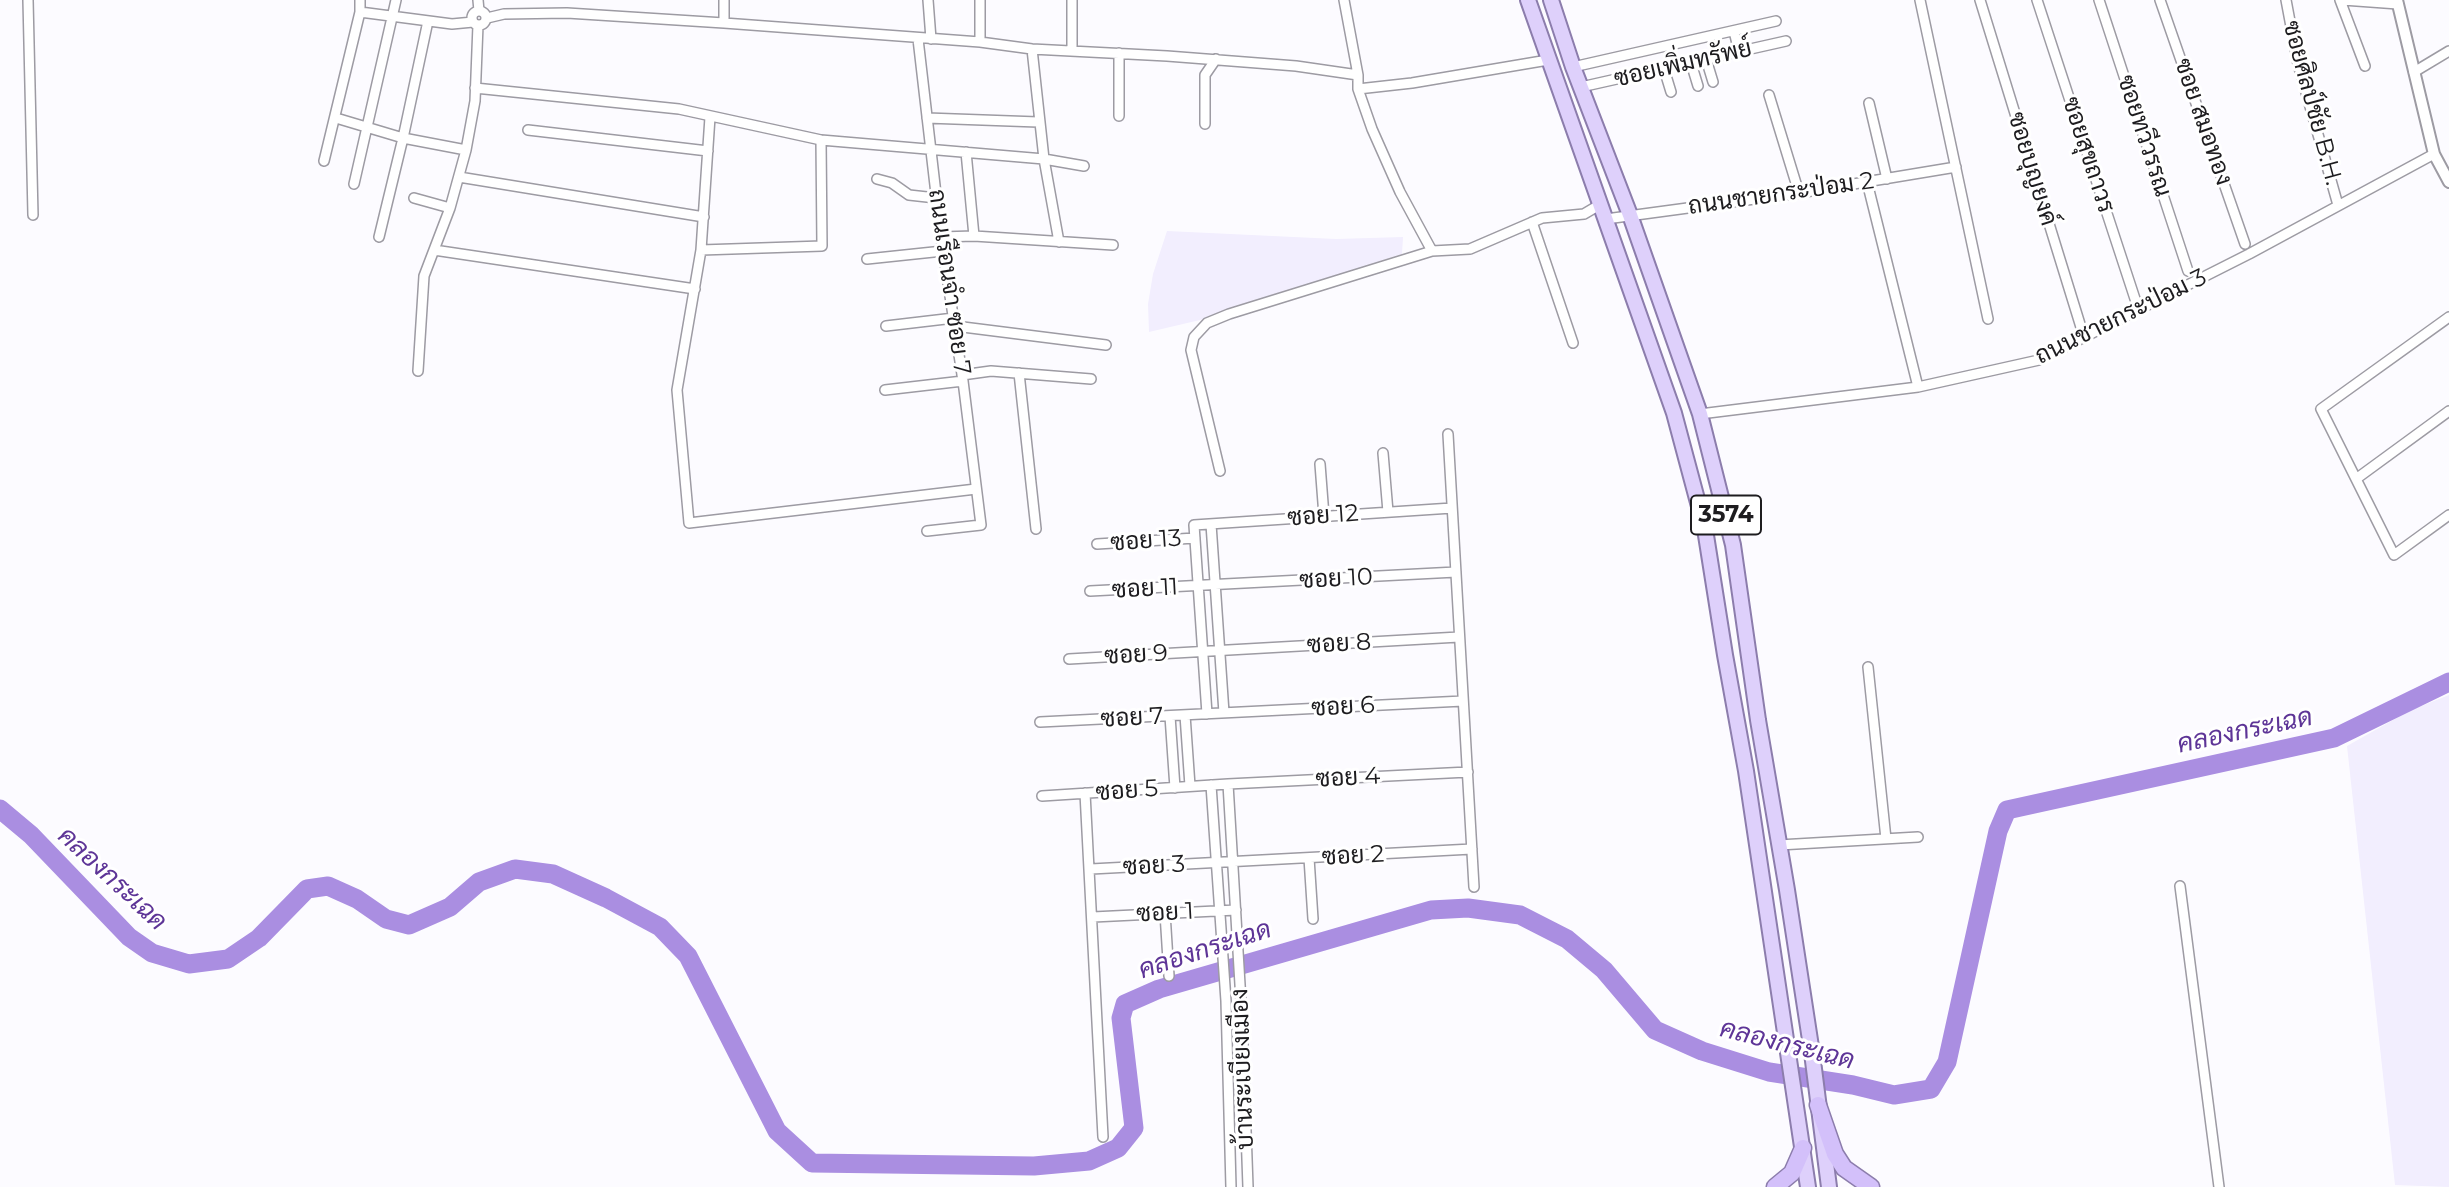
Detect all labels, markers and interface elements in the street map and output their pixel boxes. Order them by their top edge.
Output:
street label: ซอยศิลป์ชัย B.H. [2276,18,2348,188]
street label: ซอยเพิ่มทรัพย์ [1611,34,1755,94]
street label: ซอย สมอทอง [2168,55,2238,189]
street label: ซอยทวีวรรณ [2111,72,2177,200]
street label: ซอยสุขถาวร [2056,93,2120,217]
street label: ซอยบุญยงค์ [2001,109,2063,229]
street label: ถนนชายกระป่อม 2 [1686,167,1876,221]
street label: ถนนเรือนจำ ซอย 7 [922,187,976,377]
street label: ถนนชายกระป่อม 3 [2031,263,2211,371]
road number: 3574 [1691,495,1761,534]
street label: ซอย 12 [1286,499,1360,533]
street label: ซอย 13 [1110,524,1182,558]
street label: ซอย 10 [1299,563,1373,595]
street label: ซอย 11 [1111,573,1179,605]
street label: ซอย 8 [1306,628,1372,660]
street label: ซอย 9 [1104,639,1168,671]
street label: ซอย 6 [1311,691,1375,723]
water label: คลองกระเฉด [2174,701,2316,761]
street label: ซอย 7 [1100,702,1164,734]
street label: ซอย 4 [1315,762,1381,794]
street label: ซอย 5 [1095,774,1159,808]
water label: คลองกระเฉด [51,821,173,937]
street label: ซอย 2 [1321,840,1385,872]
street label: ซอย 3 [1122,850,1186,882]
street label: ซอย 1 [1136,897,1194,929]
water label: คลองกระเฉด [1135,914,1275,986]
street label: บ้านระเบียงเมือง [1226,988,1260,1150]
water label: คลองกระเฉด [1716,1013,1858,1077]

